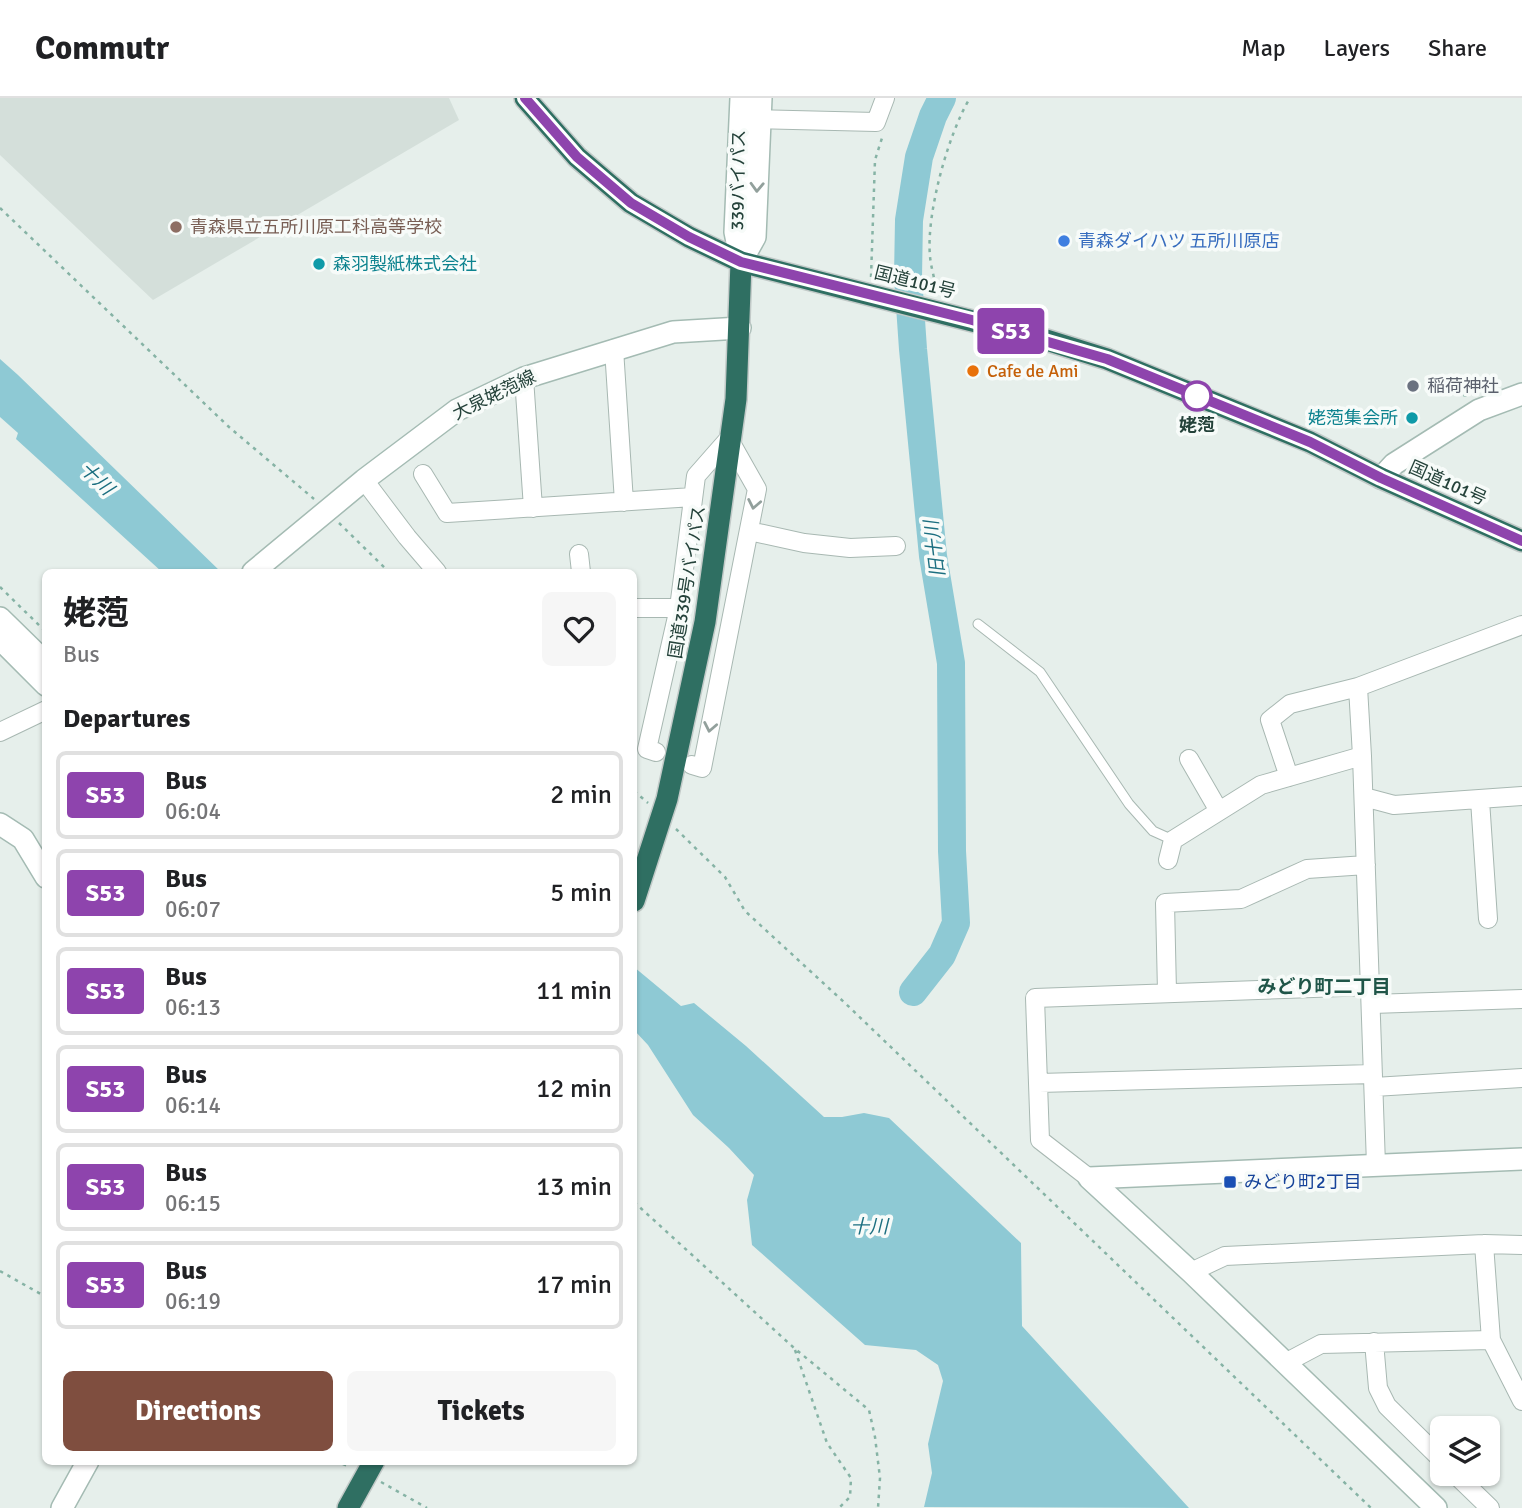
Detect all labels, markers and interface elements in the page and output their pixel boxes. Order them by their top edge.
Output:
text: Commutr [35,28,169,69]
text: Map [1241,33,1286,63]
text: Layers [1324,33,1390,63]
text: Share [1428,33,1487,63]
street label: 339バイパス [726,129,750,231]
one-way arrow [750,182,765,193]
place label: 青森県立五所川原工科高等学校 [190,216,442,238]
marker: 青森県立五所川原工科高等学校 [168,219,184,235]
place label: 青森ダイハツ 五所川原店 [1078,230,1280,252]
marker: 青森ダイハツ 五所川原店 [1056,233,1072,249]
place label: 森羽製紙株式会社 [333,253,477,275]
marker: 森羽製紙株式会社 [311,256,327,272]
street label: 国道101号 [872,261,958,303]
line badge: S53 [971,308,1051,354]
text: S53 [991,316,1031,346]
place label: Cafe de Ami [987,360,1078,382]
marker: Cafe de Ami [965,363,981,379]
street label: 大泉姥萢線 [449,365,539,425]
place label: 稲荷神社 [1427,375,1499,397]
marker: 稲荷神社 [1405,378,1421,394]
marker: 姥萢 [1182,381,1212,411]
place label: 姥萢集会所 [1308,407,1398,429]
marker: 姥萢集会所 [1404,410,1420,426]
place label: 姥萢 [1179,414,1215,436]
street label: 国道101号 [1406,456,1490,510]
water label: 十川 [74,457,120,502]
one-way arrow [747,498,762,510]
street label: 国道339号バイパス [664,504,710,660]
water label: 旧十川 [919,517,950,579]
button: heart [542,592,616,666]
text: 姥萢 [63,593,129,634]
text: Bus [63,640,100,669]
text: Departures [63,703,190,735]
one-way arrow [704,721,719,733]
text: Bus [165,765,207,797]
text: 2 min [550,779,612,811]
text: S53 [86,780,125,810]
text: 06:04 [165,797,221,826]
text: Bus [165,863,207,895]
text: 5 min [550,877,612,909]
text: S53 [86,878,125,908]
text: 06:07 [165,895,221,924]
text: Bus [165,961,207,993]
text: 11 min [536,975,612,1007]
district label: みどり町二丁目 [1257,975,1391,999]
text: S53 [86,976,125,1006]
text: 06:13 [165,993,221,1022]
text: Bus [165,1059,207,1091]
text: 12 min [536,1073,612,1105]
text: S53 [86,1074,125,1104]
text: 06:14 [165,1091,221,1120]
text: Bus [165,1157,207,1189]
text: 13 min [536,1171,612,1203]
place label: みどり町2丁目 [1244,1171,1362,1193]
text: S53 [86,1172,125,1202]
marker: みどり町2丁目 [1222,1174,1238,1190]
text: 06:15 [165,1189,221,1218]
water label: 十川 [850,1215,890,1239]
text: Bus [165,1255,207,1287]
text: 17 min [536,1269,612,1301]
text: S53 [86,1270,125,1300]
text: 06:19 [165,1287,221,1316]
button: Directions [63,1371,333,1451]
button: Tickets [347,1371,616,1451]
map controls [1430,1416,1500,1486]
button: layers [1430,1416,1500,1486]

